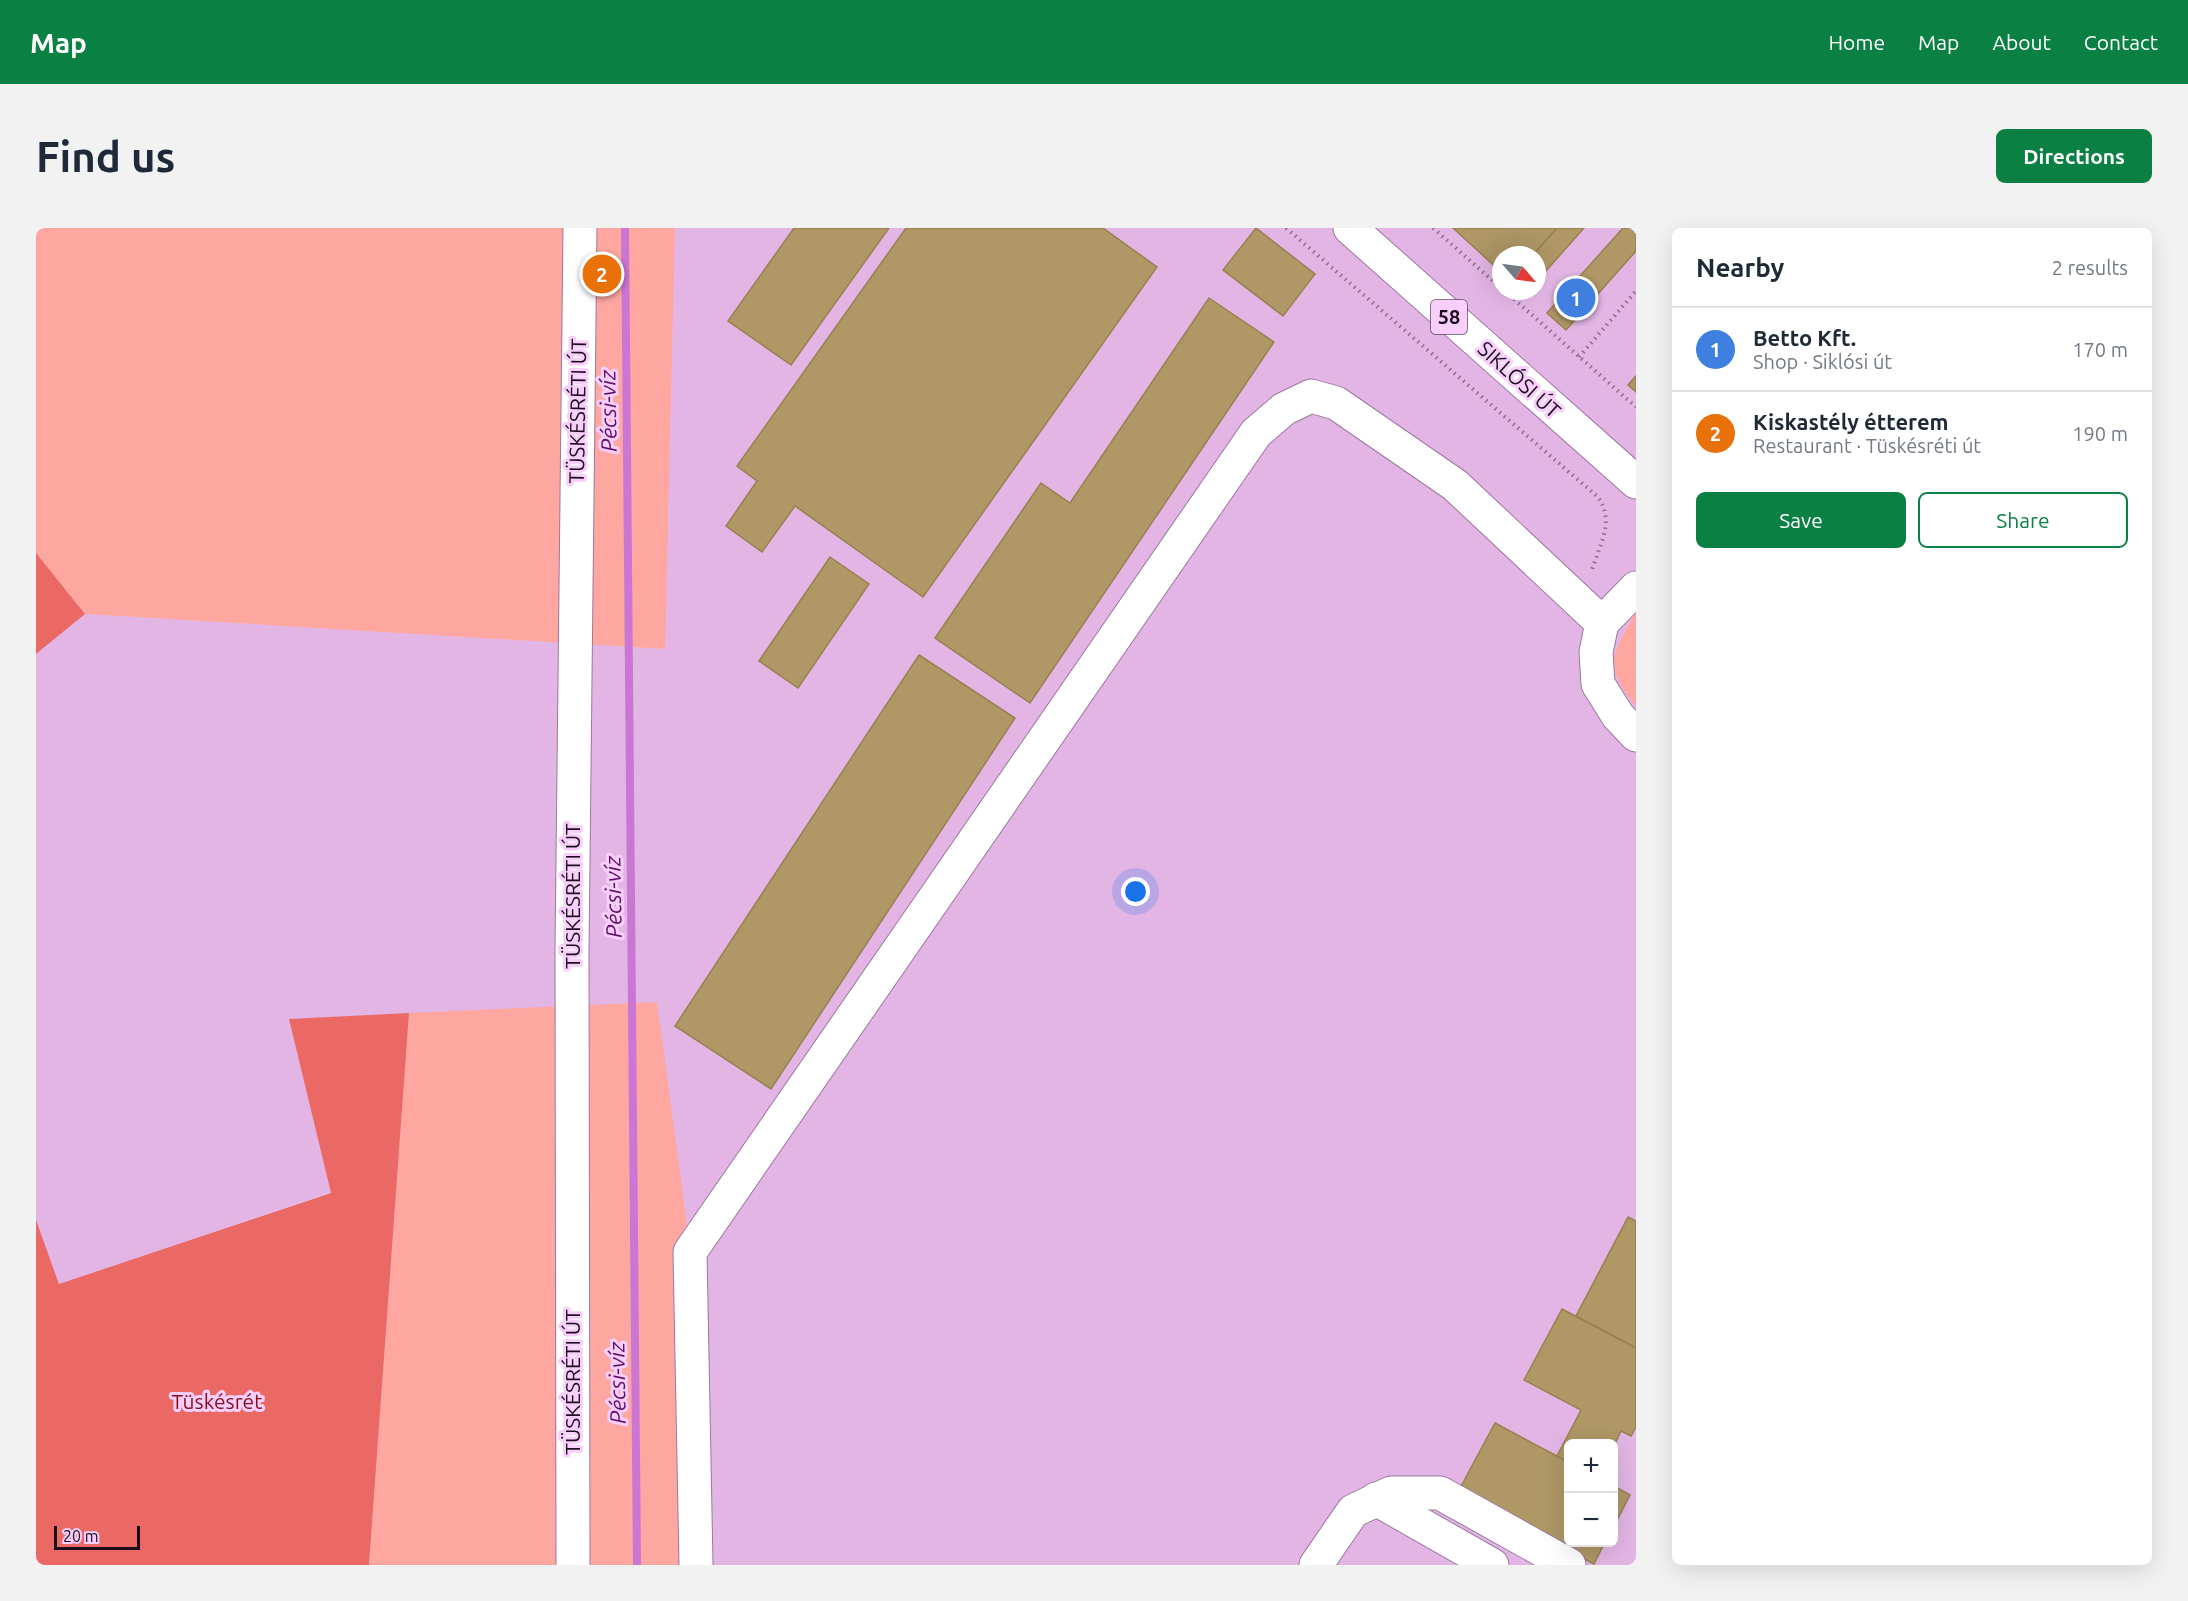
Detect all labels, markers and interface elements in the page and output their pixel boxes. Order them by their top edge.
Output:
text: Map [30,27,87,58]
text: Home [1828,30,1885,54]
text: Map [1918,30,1959,54]
text: About [1992,30,2051,54]
text: Contact [2084,30,2158,54]
button: Directions [1996,129,2152,183]
text: Find us [36,133,175,180]
north arrow [1492,246,1546,300]
pin: 2 [582,252,622,296]
text: Nearby [1696,253,1784,282]
text: 2 results [2052,256,2128,279]
pin: 1 [1556,276,1596,320]
road number: 58 [1431,300,1467,334]
text: Betto Kft. [1753,325,1856,350]
street label: SIKLÓSI ÚT [1473,336,1566,423]
street label: TÜSKÉSRÉTI ÚT [564,338,590,484]
text: 1 [1710,338,1721,361]
text: 170 m [2072,338,2128,361]
text: Shop · Siklósi út [1753,350,1892,373]
water label: Pécsi-víz [594,369,621,452]
text: Kiskastély étterem [1753,409,1949,434]
text: 2 [1710,422,1721,445]
text: 190 m [2072,422,2128,445]
text: Restaurant · Tüskésréti út [1753,434,1981,457]
button: Save [1696,492,1906,548]
button: Share [1918,492,2128,548]
street label: TÜSKÉSRÉTI ÚT [560,823,584,969]
water label: Pécsi-víz [599,855,626,938]
your location [1121,877,1150,906]
street label: TÜSKÉSRÉTI ÚT [560,1309,584,1455]
water label: Pécsi-víz [603,1341,630,1424]
park label: Tüskésrét [172,1389,262,1413]
map controls [1564,1439,1618,1547]
button: + [1564,1439,1618,1493]
button: − [1564,1493,1618,1547]
scale bar [54,1523,140,1550]
text: 20 m [63,1527,99,1545]

